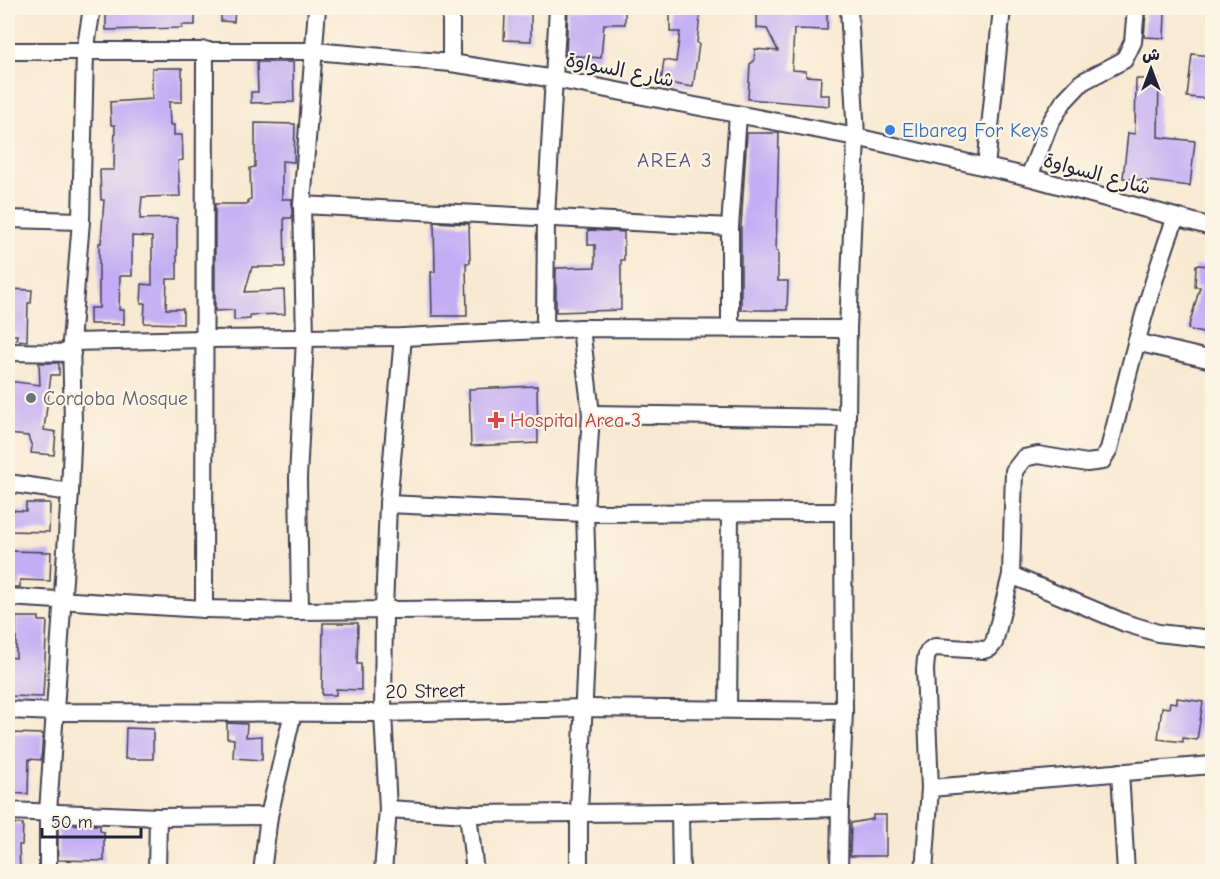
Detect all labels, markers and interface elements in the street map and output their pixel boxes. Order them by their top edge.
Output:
north arrow [1121,39,1181,99]
text: ش [1142,46,1160,64]
street label: شارع السواوة [563,48,676,94]
place label: Elbareg For Keys [902,119,1048,142]
marker: Elbareg For Keys [883,123,897,137]
district label: AREA 3 [637,148,713,172]
street label: شارع السواوة [1040,149,1153,201]
place label: Cordoba Mosque [43,387,188,410]
marker: Cordoba Mosque [24,391,38,405]
place label: Hospital Area 3 [510,409,641,432]
marker: Hospital Area 3 [487,411,505,429]
street label: 20 Street [385,679,466,703]
scale bar [42,801,141,839]
text: 50 m [51,812,93,833]

